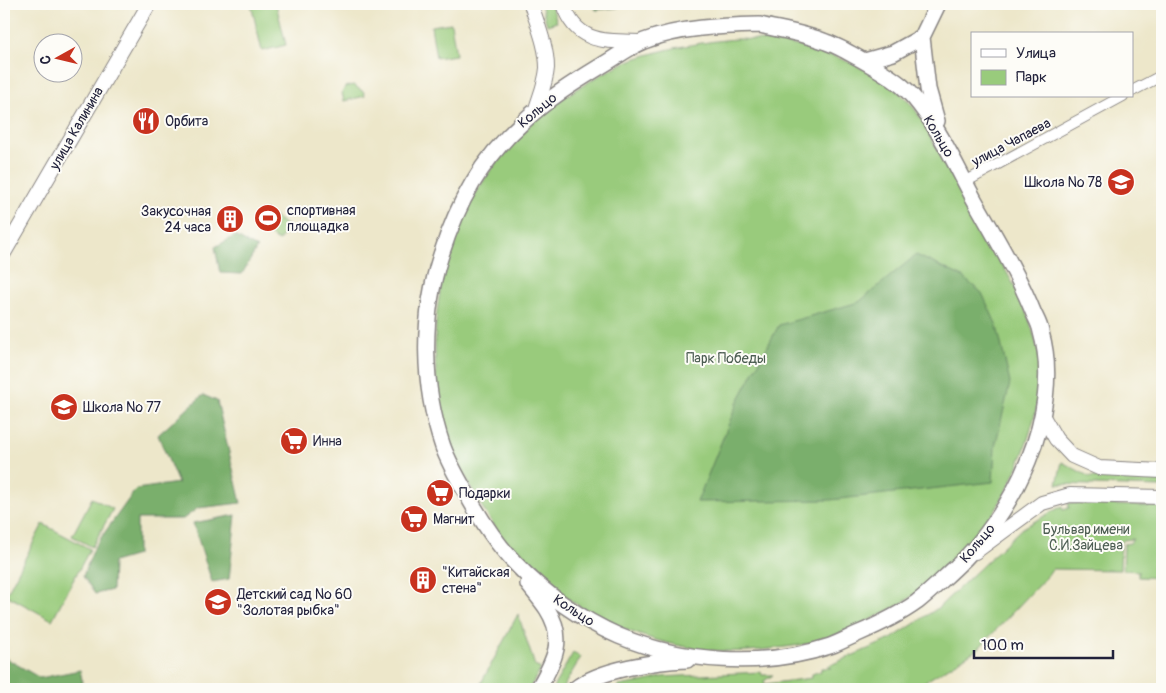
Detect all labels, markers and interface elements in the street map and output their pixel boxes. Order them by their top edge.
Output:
north arrow [32,32,82,82]
legend [971,32,1134,98]
text: Улица [1016,44,1056,63]
text: С [37,54,55,65]
text: Парк [1016,68,1047,87]
street label: улица Калинина [45,84,107,174]
street label: Кольцо [514,89,561,132]
restaurant icon: Орбита [131,106,161,136]
street label: Кольцо [920,112,958,161]
place label: Орбита [165,113,208,130]
street label: улица Чапаева [968,115,1054,171]
school or university icon: Школа № 78 [1106,167,1136,197]
place label: Школа № 78 [1024,174,1102,191]
place label: спортивная площадка [287,202,356,235]
place label: Закусочная 24 часа [141,203,211,236]
sports icon: спортивная площадка [253,203,283,233]
building icon: Закусочная 24 часа [215,204,245,234]
park label: Парк Победы [686,350,766,367]
school or university icon: Школа № 77 [49,392,79,422]
place label: Школа № 77 [83,399,162,416]
supermarket icon: Инна [279,426,309,456]
place label: Инна [313,433,342,450]
supermarket icon: Подарки [425,478,455,508]
place label: Подарки [459,485,510,502]
supermarket icon: Магнит [399,504,429,534]
place label: Магнит [433,511,475,528]
street label: Кольцо [956,520,999,566]
park label: Бульвар имени С.И.Зайцева [1043,521,1129,554]
place label: "Китайская стена" [442,564,510,597]
building icon: "Китайская стена" [408,565,438,595]
place label: Детский сад № 60 "Золотая рыбка" [236,586,352,619]
school or university icon: Детский сад № 60 "Золотая рыбка" [203,587,233,617]
street label: Кольцо [550,591,598,630]
scale bar [974,628,1112,660]
text: 100 m [981,636,1024,655]

